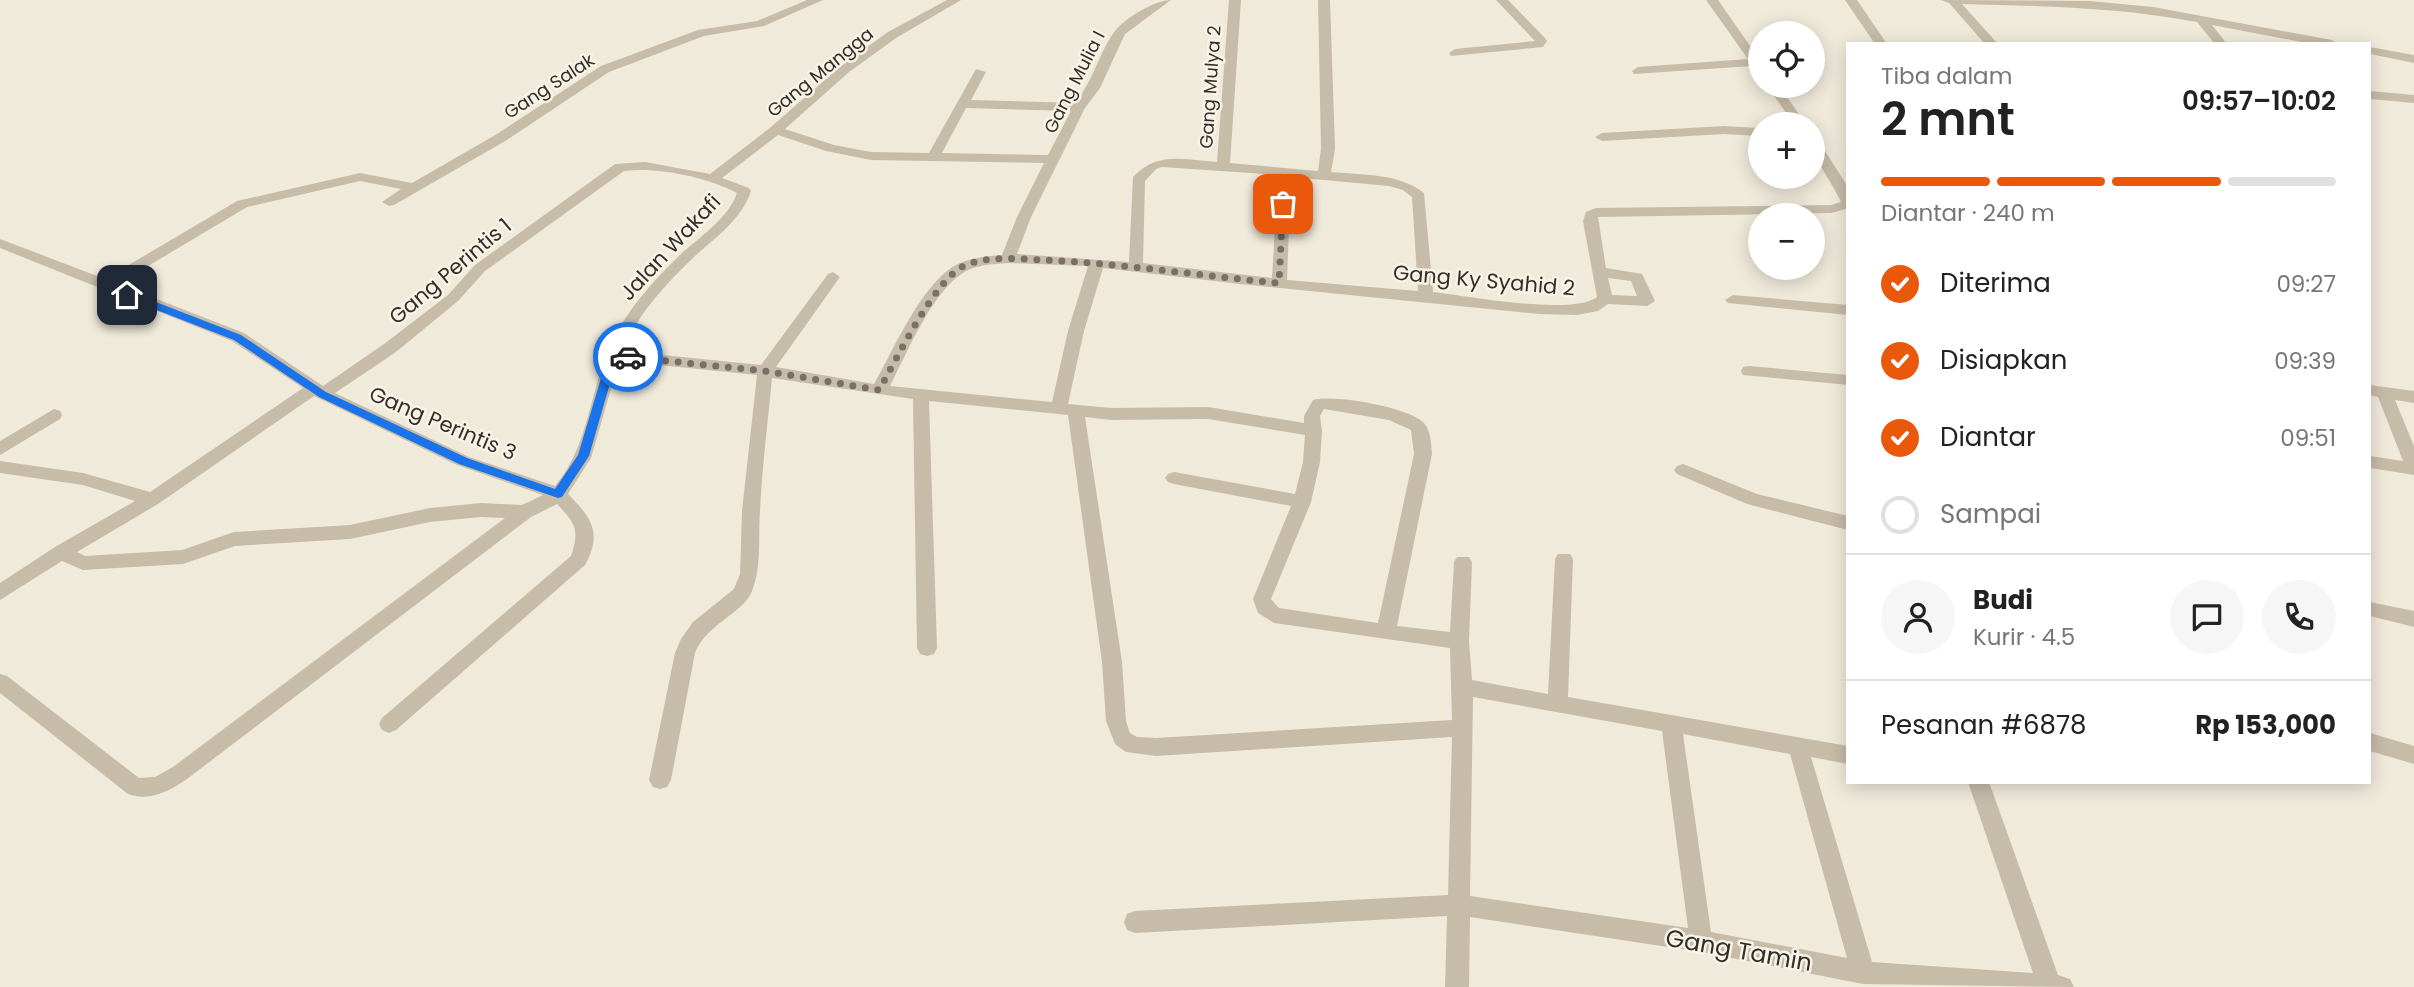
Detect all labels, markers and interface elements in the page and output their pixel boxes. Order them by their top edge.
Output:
street label: Gang Mangga [761,21,879,123]
map controls [1748,21,1825,280]
button: locate [1748,21,1825,98]
street label: Gang Mulya 2 [1193,24,1227,150]
street label: Gang Mulia I [1037,26,1111,138]
street label: Gang Salak [499,47,600,125]
text: Tiba dalam [1881,60,2012,92]
text: 09:57–10:02 [2182,83,2336,119]
text: 2 mnt [1881,87,2015,151]
button: + [1748,112,1825,189]
pin [1253,174,1313,234]
icon: bag [1264,185,1302,223]
street label: Jalan Wakafi [613,188,727,306]
text: Diantar · 240 m [1881,197,2055,229]
button: − [1748,203,1825,280]
street label: Gang Perintis 1 [383,211,517,331]
street label: Gang Ky Syahid 2 [1392,258,1576,302]
pin [97,265,157,325]
icon: check [1881,265,1919,303]
text: Diterima [1940,265,2051,301]
text: 09:27 [2276,268,2336,300]
icon: home [108,276,146,314]
courier [593,322,663,392]
icon: car [609,338,647,376]
icon: check [1881,342,1919,380]
text: Disiapkan [1940,342,2068,378]
text: 09:39 [2274,345,2336,377]
street label: Gang Perintis 3 [365,379,521,467]
icon: check [1881,419,1919,457]
text: Diantar [1940,419,2036,455]
text: 09:51 [2280,422,2336,454]
text: Sampai [1940,496,2041,532]
button: person [1881,580,1955,654]
button: chat [2170,580,2244,654]
button: phone [2262,580,2336,654]
text: Budi [1973,582,2033,618]
text: Kurir · 4.5 [1973,621,2075,653]
text: Pesanan #6878 [1881,707,2086,743]
text: Rp 153,000 [2195,707,2336,743]
street label: Gang Tamin [1663,921,1815,979]

